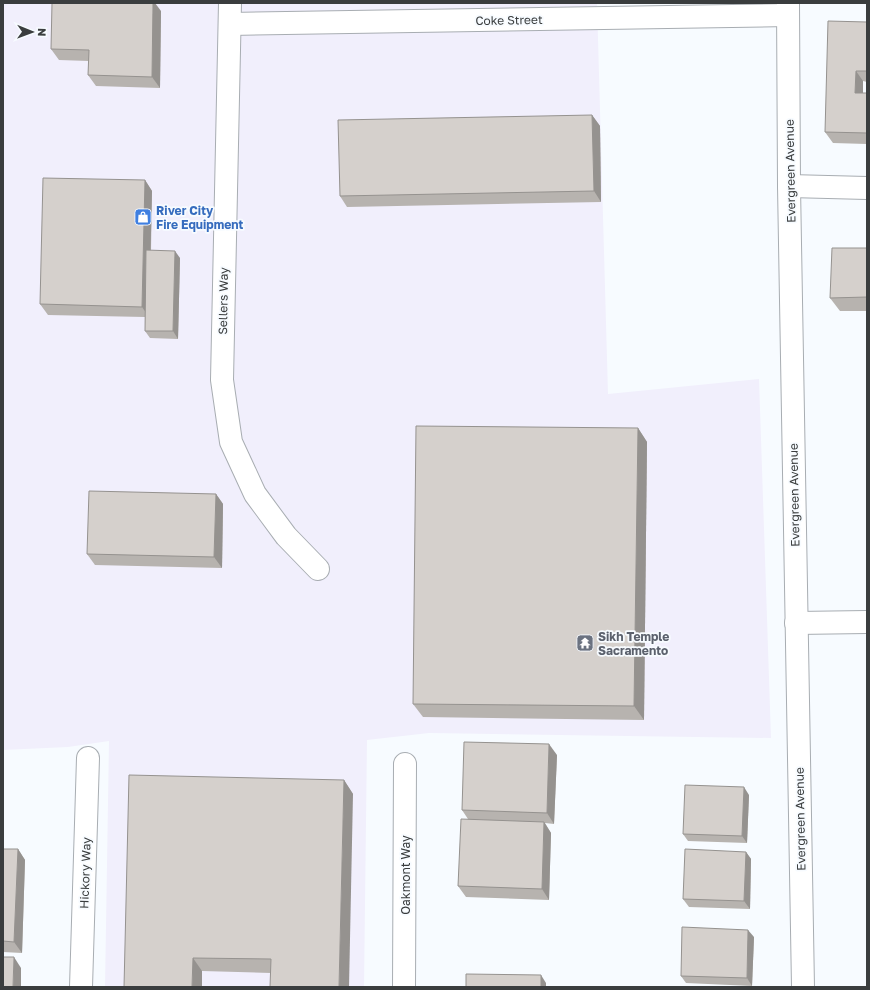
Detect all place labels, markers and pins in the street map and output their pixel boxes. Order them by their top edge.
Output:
place label: River City Fire Equipment [156,203,243,232]
shop icon: River City Fire Equipment [133,207,153,227]
place label: Sikh Temple Sacramento [598,629,669,658]
temple icon: Sikh Temple Sacramento [575,633,595,653]

